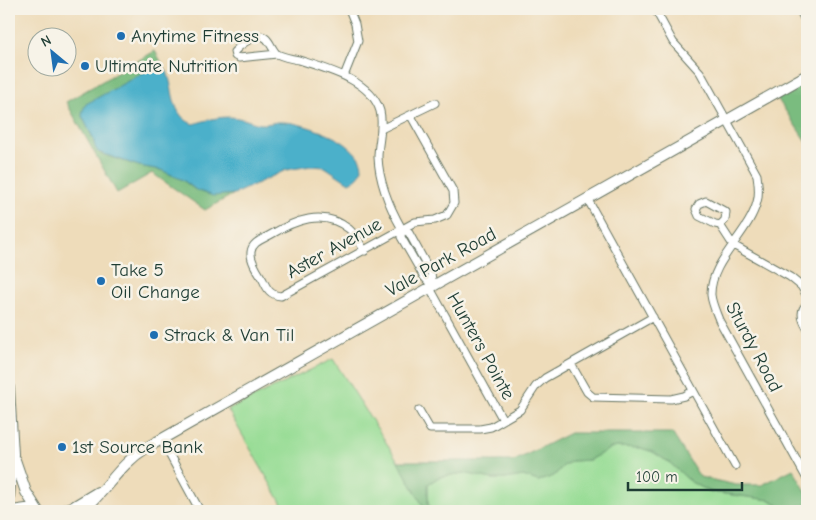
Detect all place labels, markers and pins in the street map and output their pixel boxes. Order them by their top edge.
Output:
place label: Anytime Fitness [131,25,259,47]
marker: Anytime Fitness [115,30,127,42]
place label: Ultimate Nutrition [95,55,238,77]
marker: Ultimate Nutrition [79,60,91,72]
place label: Take 5 Oil Change [111,259,200,303]
marker: Take 5 Oil Change [95,275,107,287]
place label: Strack & Van Til [164,324,294,346]
marker: Strack & Van Til [148,329,160,341]
place label: 1st Source Bank [72,436,204,458]
marker: 1st Source Bank [56,441,68,453]

